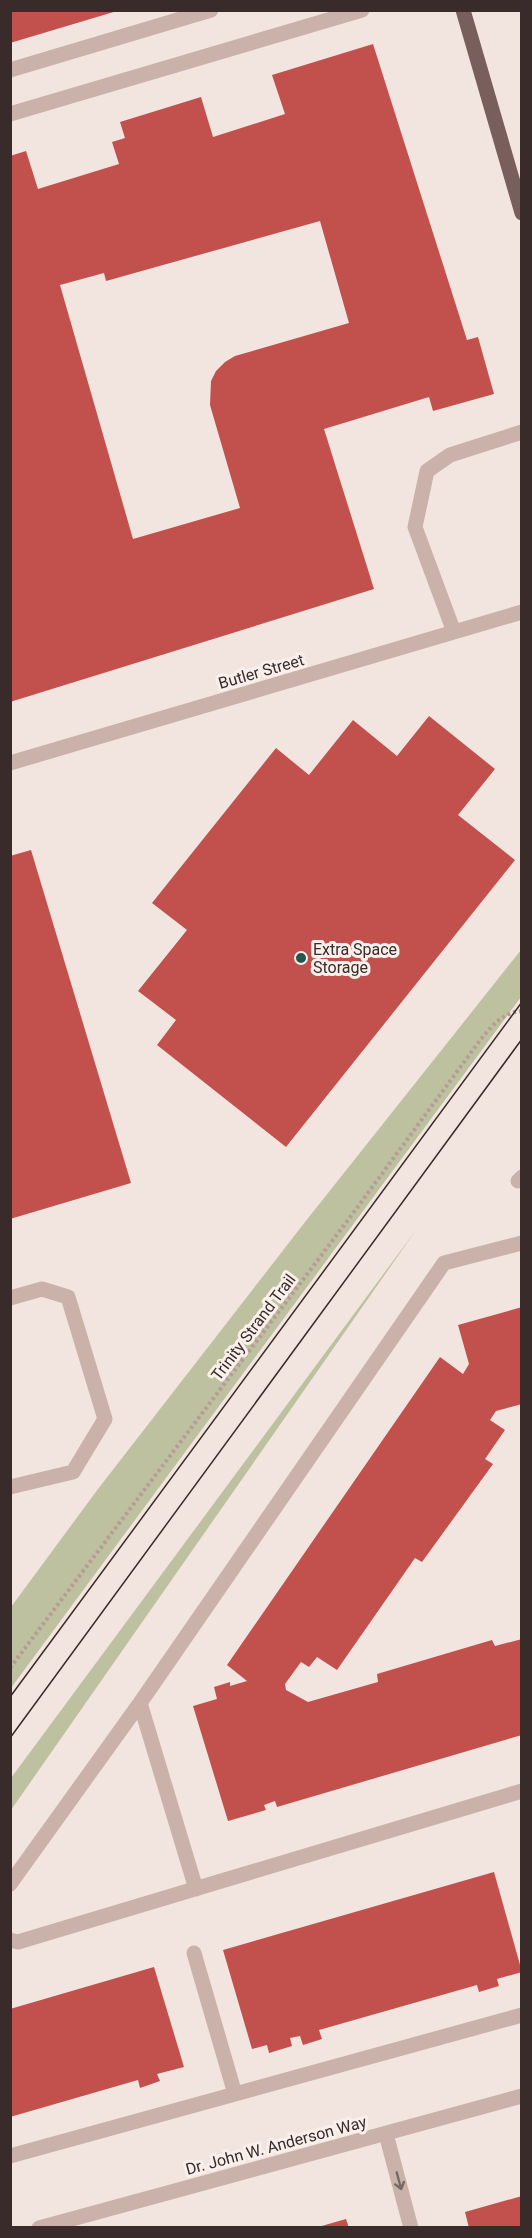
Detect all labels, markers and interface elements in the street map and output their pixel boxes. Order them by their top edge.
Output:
street label: Butler Street [216,650,306,693]
place label: Extra Space Storage [313,940,397,977]
marker: Extra Space Storage [294,951,308,965]
street label: Trinity Strand Trail [207,1270,300,1384]
street label: Dr. John W. Anderson Way [184,2112,369,2179]
one-way arrow [393,2171,405,2190]

